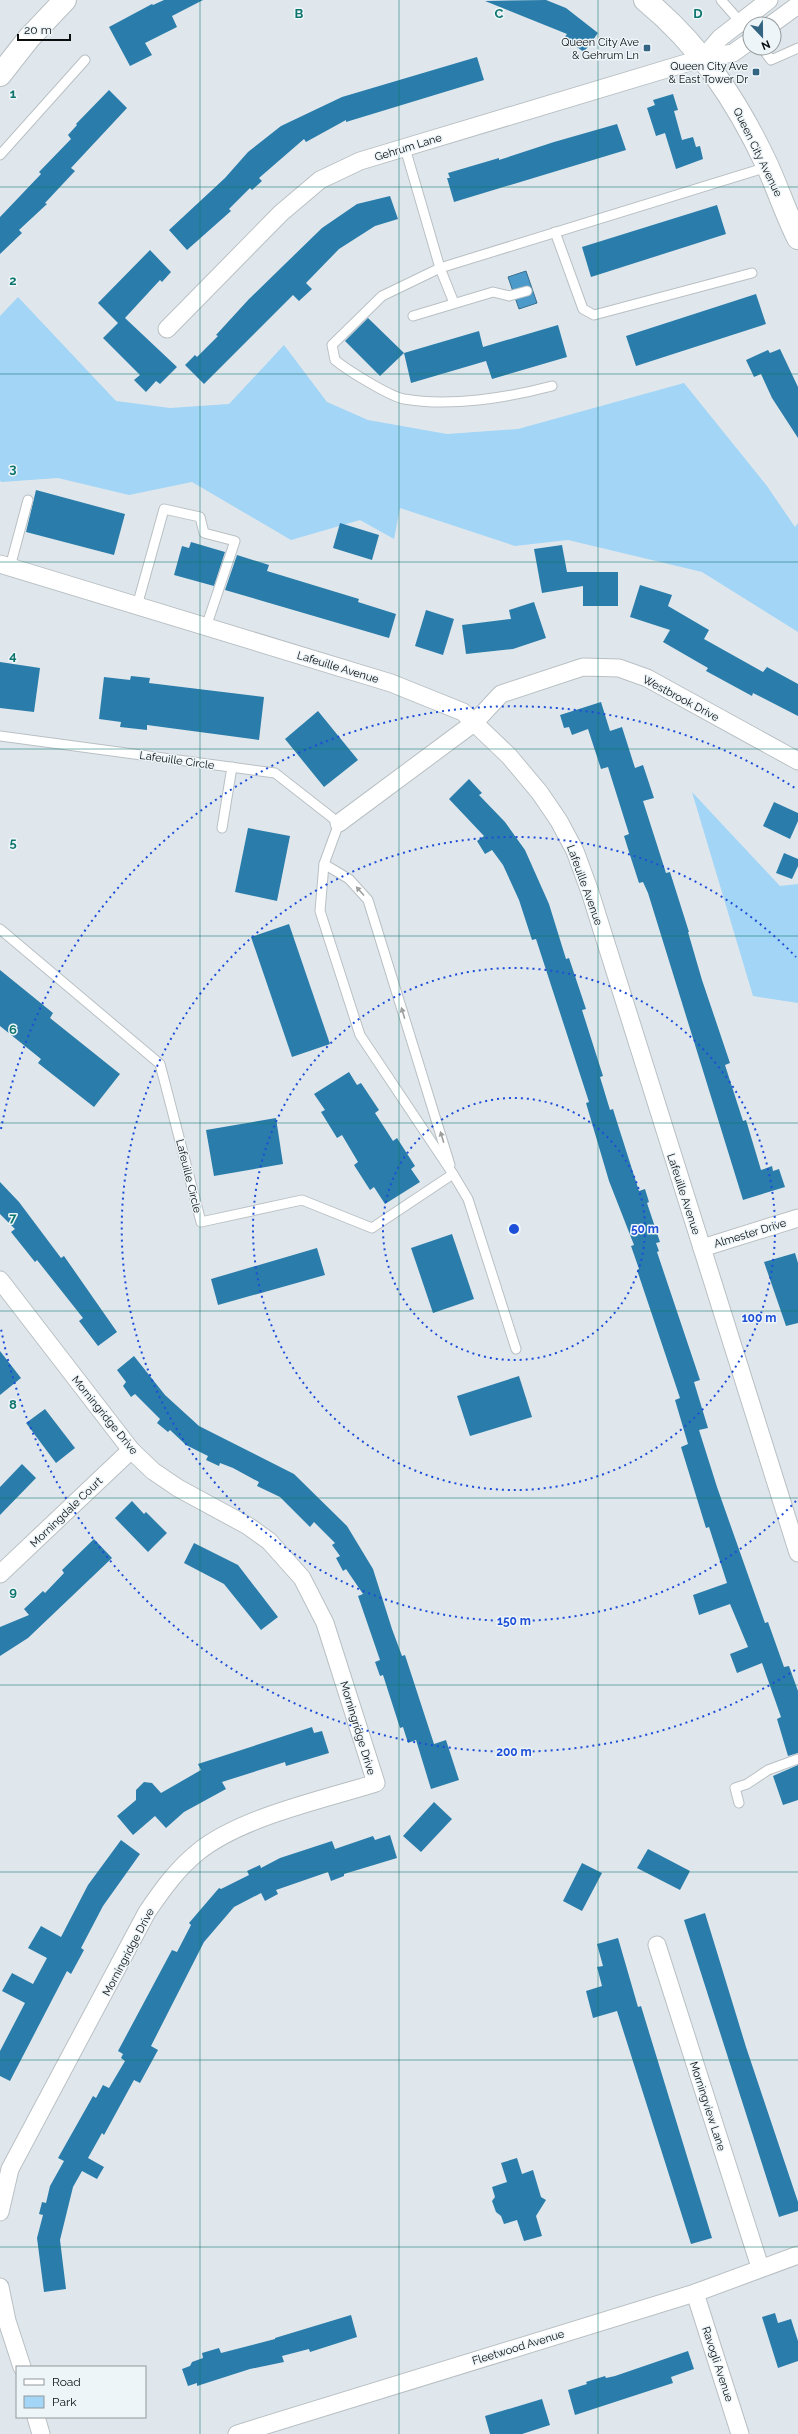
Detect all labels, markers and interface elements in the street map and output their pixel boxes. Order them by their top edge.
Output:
text: B [295,6,304,21]
text: C [495,6,504,21]
text: D [693,6,703,21]
scale bar [18,16,70,42]
north arrow [742,16,782,56]
text: 20 m [24,23,52,37]
place label: Queen City Ave & Gehrum Ln [561,36,640,62]
text: N [759,37,772,52]
marker: Queen City Ave & Gehrum Ln [642,43,652,53]
place label: Queen City Ave & East Tower Dr [669,60,749,86]
marker: Queen City Ave & East Tower Dr [751,67,761,77]
text: 1 [10,86,17,101]
street label: Queen City Avenue [730,106,785,199]
street label: Gehrum Lane [373,131,444,164]
text: 2 [9,273,17,288]
text: 3 [9,461,17,476]
text: 4 [9,648,17,663]
street label: Lafeuille Avenue [295,649,381,686]
street label: Westbrook Drive [640,673,722,724]
street label: Lafeuille Circle [139,749,216,772]
text: 5 [9,835,17,850]
street label: Lafeuille Avenue [564,843,605,928]
one-way arrow [356,887,365,896]
one-way arrow [400,1007,406,1019]
text: 6 [9,1022,17,1037]
one-way arrow [439,1131,445,1143]
street label: Lafeuille Circle [173,1138,204,1215]
street label: Lafeuille Avenue [664,1152,703,1237]
text: 7 [9,1210,17,1225]
street label: Almester Drive [712,1216,788,1251]
centre of rings [507,1222,521,1236]
text: 50 m [631,1222,659,1236]
text: 100 m [742,1311,776,1325]
street label: Morningridge Drive [69,1373,141,1458]
text: 8 [9,1397,17,1412]
street label: Morningdale Court [28,1474,105,1550]
text: 9 [9,1584,17,1599]
text: 150 m [497,1614,531,1628]
street label: Morningridge Drive [337,1680,378,1777]
text: 200 m [496,1745,532,1759]
street label: Morningridge Drive [100,1906,157,1998]
street label: Morningview Lane [687,2060,728,2153]
street label: Ravogli Avenue [699,2325,736,2404]
street label: Fleetwood Avenue [470,2327,566,2368]
legend [16,2366,146,2418]
text: Road [52,2375,81,2389]
text: Park [52,2395,77,2409]

